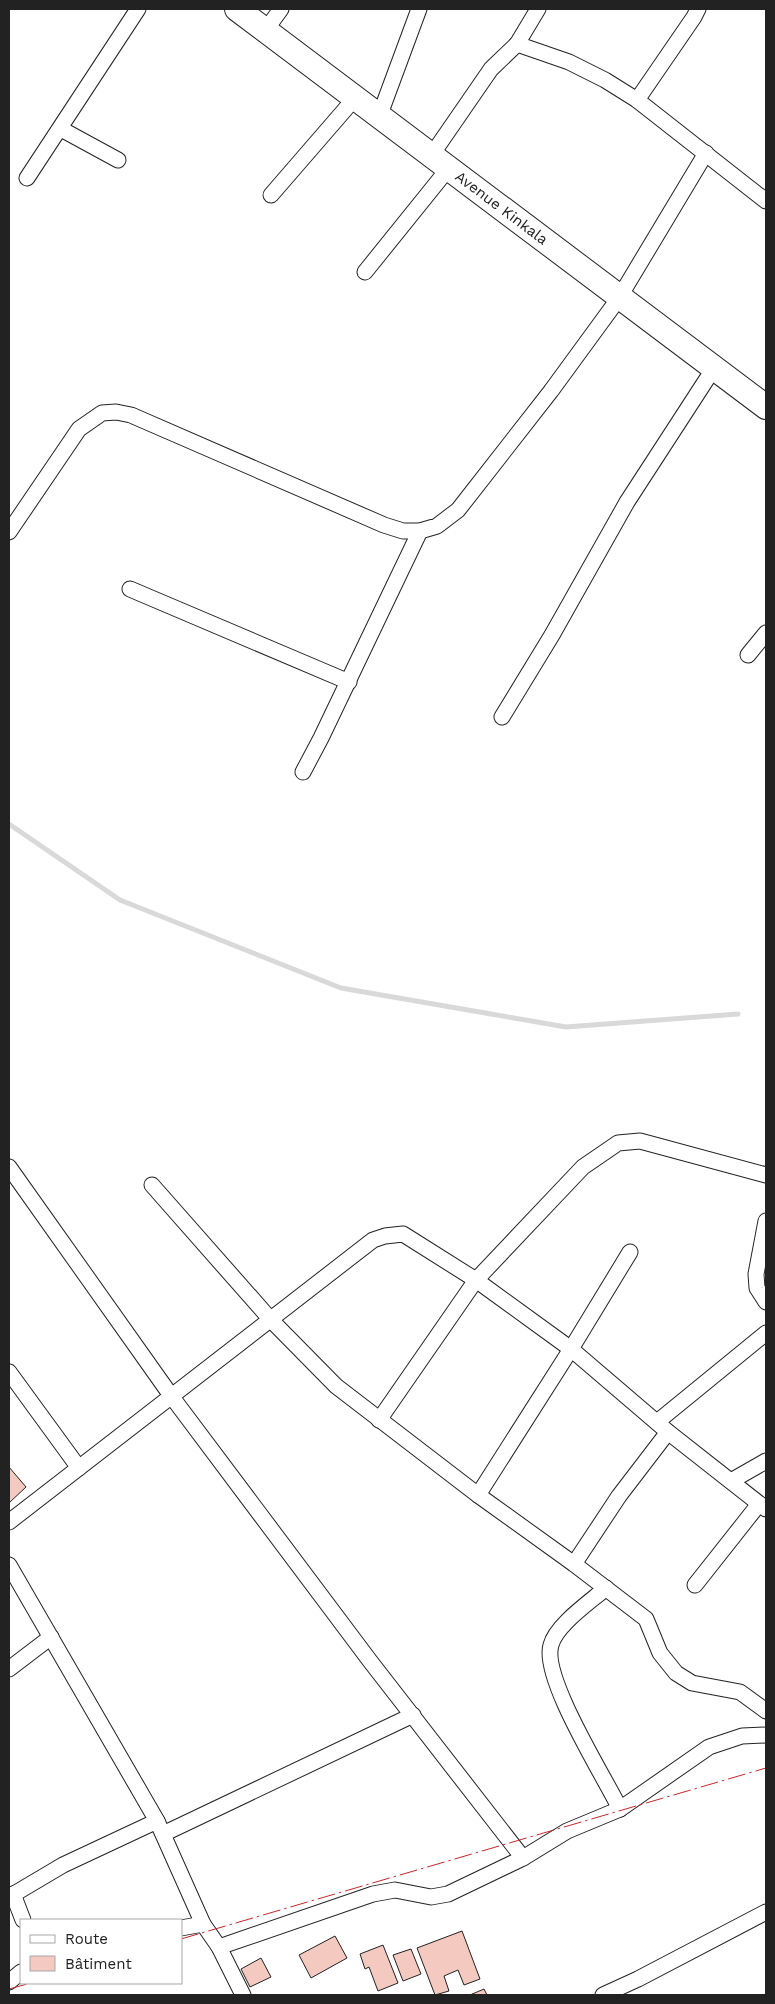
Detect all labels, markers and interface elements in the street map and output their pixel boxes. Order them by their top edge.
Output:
street label: Avenue Kinkala [452,167,552,249]
legend [20,1919,182,1984]
text: Route [65,1930,108,1948]
text: Bâtiment [65,1955,132,1973]

